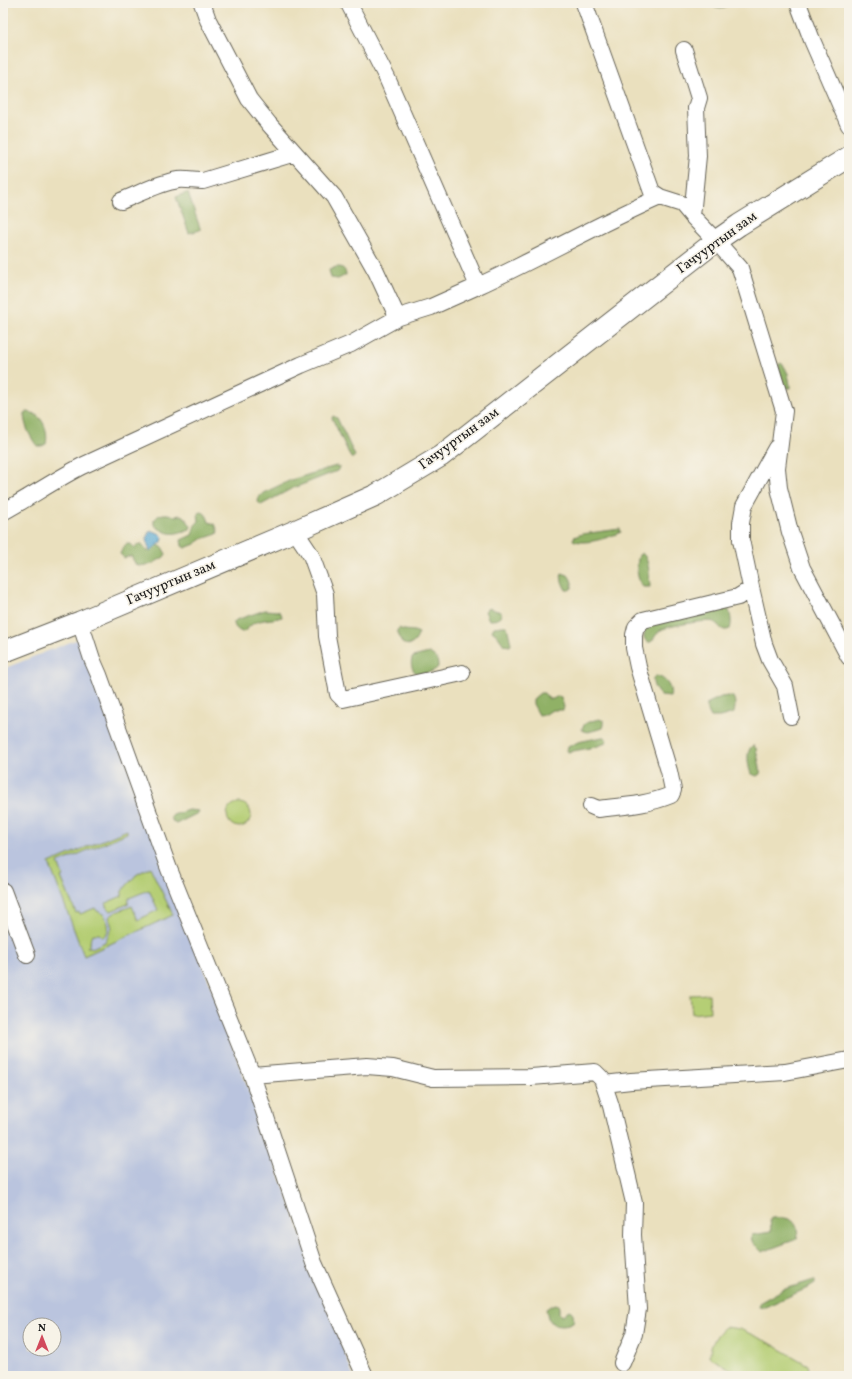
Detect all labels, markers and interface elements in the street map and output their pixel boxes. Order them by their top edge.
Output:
street label: Гачууртын зам [673,207,761,279]
street label: Гачууртын зам [415,403,503,475]
street label: Гачууртын зам [124,556,219,610]
north arrow [22,1317,62,1357]
text: N [38,1321,46,1336]

